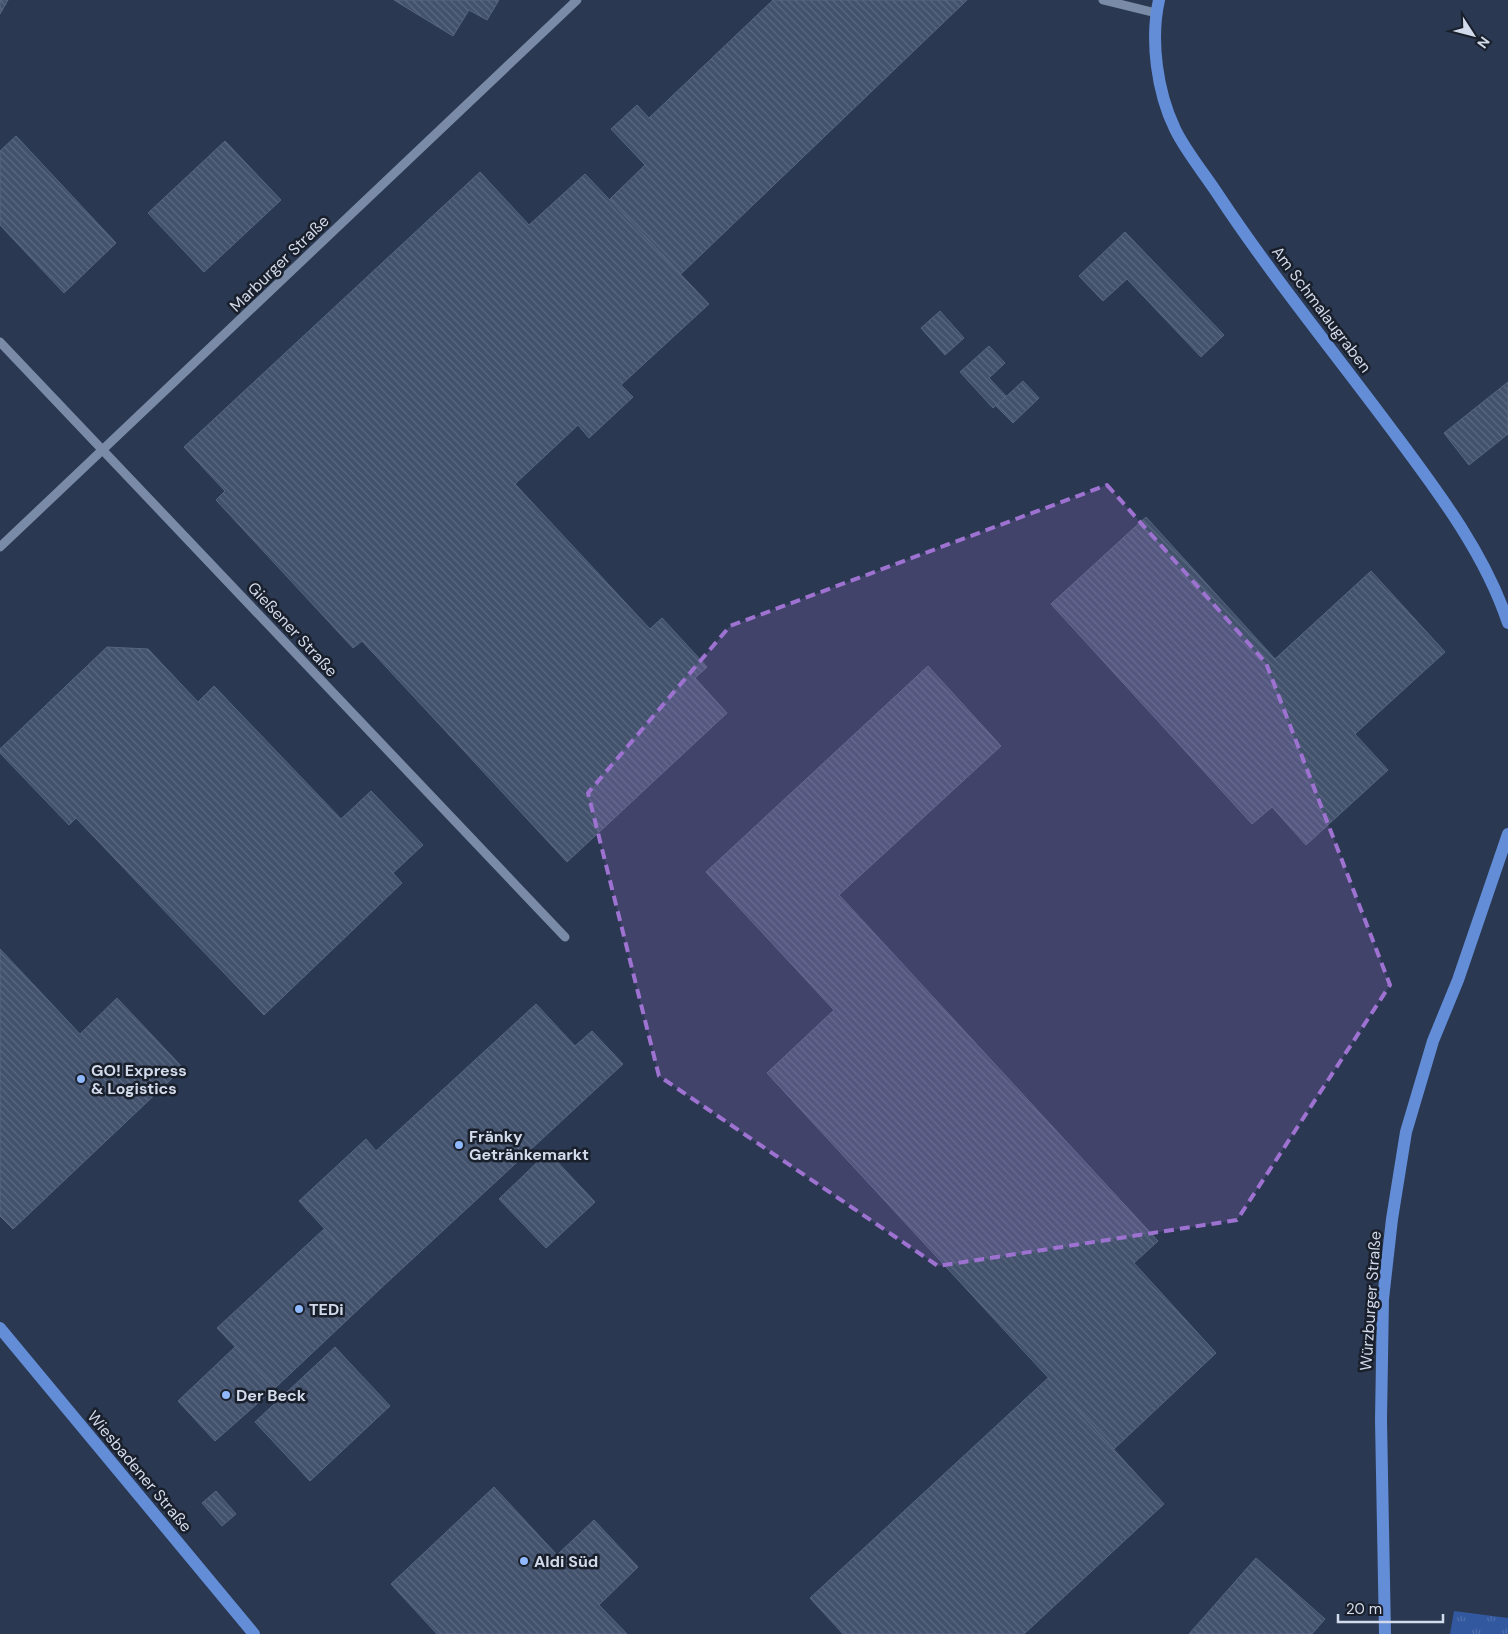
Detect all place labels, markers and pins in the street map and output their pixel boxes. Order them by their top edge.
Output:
place label: GO! Express & Logistics [91,1060,187,1099]
marker: GO! Express & Logistics [75,1073,87,1085]
place label: Fränky Getränkemarkt [469,1126,589,1165]
marker: Fränky Getränkemarkt [453,1139,465,1151]
place label: TEDi [309,1299,344,1320]
marker: TEDi [293,1303,305,1315]
place label: Der Beck [236,1385,307,1406]
marker: Der Beck [220,1389,232,1401]
place label: Aldi Süd [534,1551,598,1572]
marker: Aldi Süd [518,1555,530,1567]

